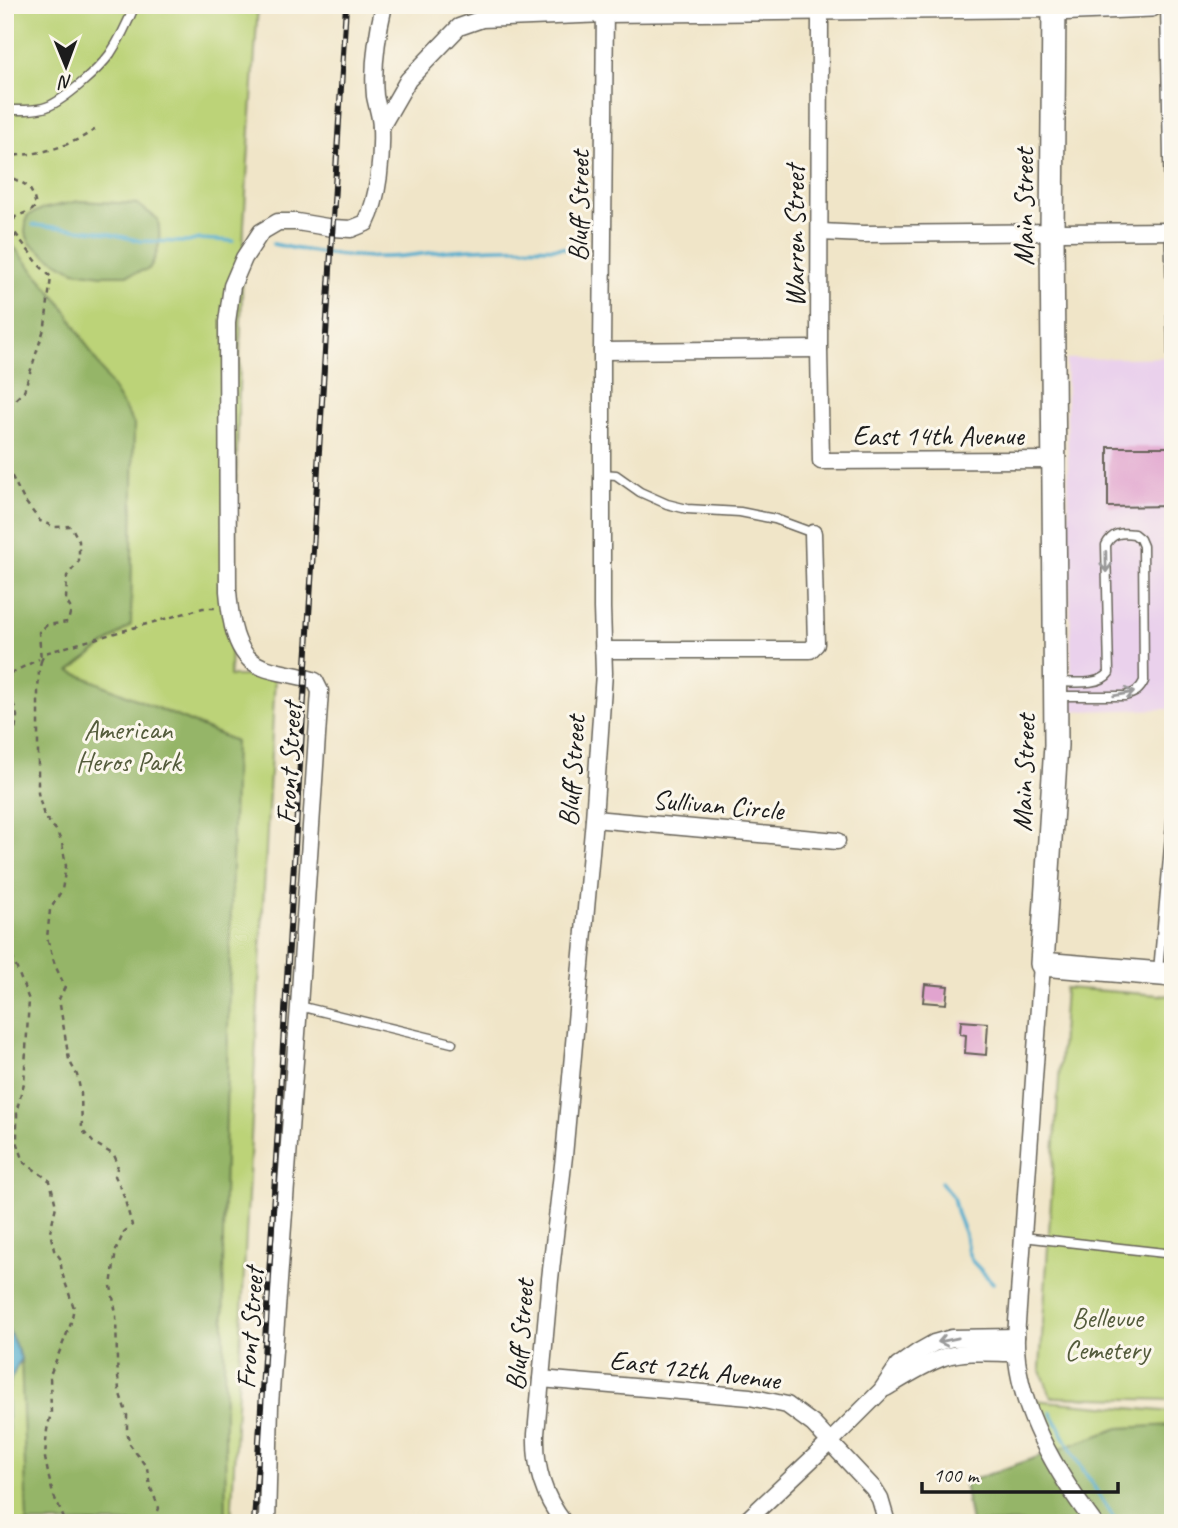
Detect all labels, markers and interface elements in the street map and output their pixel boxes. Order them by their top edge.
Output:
north arrow [32,32,102,102]
text: N [57,70,72,94]
street label: Main Street [1006,146,1041,266]
street label: Bluff Street [560,147,597,262]
street label: Warren Street [777,161,812,307]
street label: East 14th Avenue [852,418,1025,453]
one-way arrow [1100,550,1113,573]
one-way arrow [1112,687,1135,700]
street label: Front Street [268,698,309,825]
street label: Main Street [1004,711,1043,832]
park label: American Heros Park [76,712,183,779]
street label: Bluff Street [550,712,593,828]
street label: Sullivan Circle [651,781,787,828]
street label: Front Street [228,1263,271,1390]
street label: Bluff Street [497,1275,542,1392]
park label: Bellevue Cemetery [1064,1300,1152,1367]
one-way arrow [937,1334,960,1348]
street label: East 12th Avenue [608,1342,784,1398]
scale bar [922,1451,1118,1495]
text: 100 m [933,1462,980,1488]

